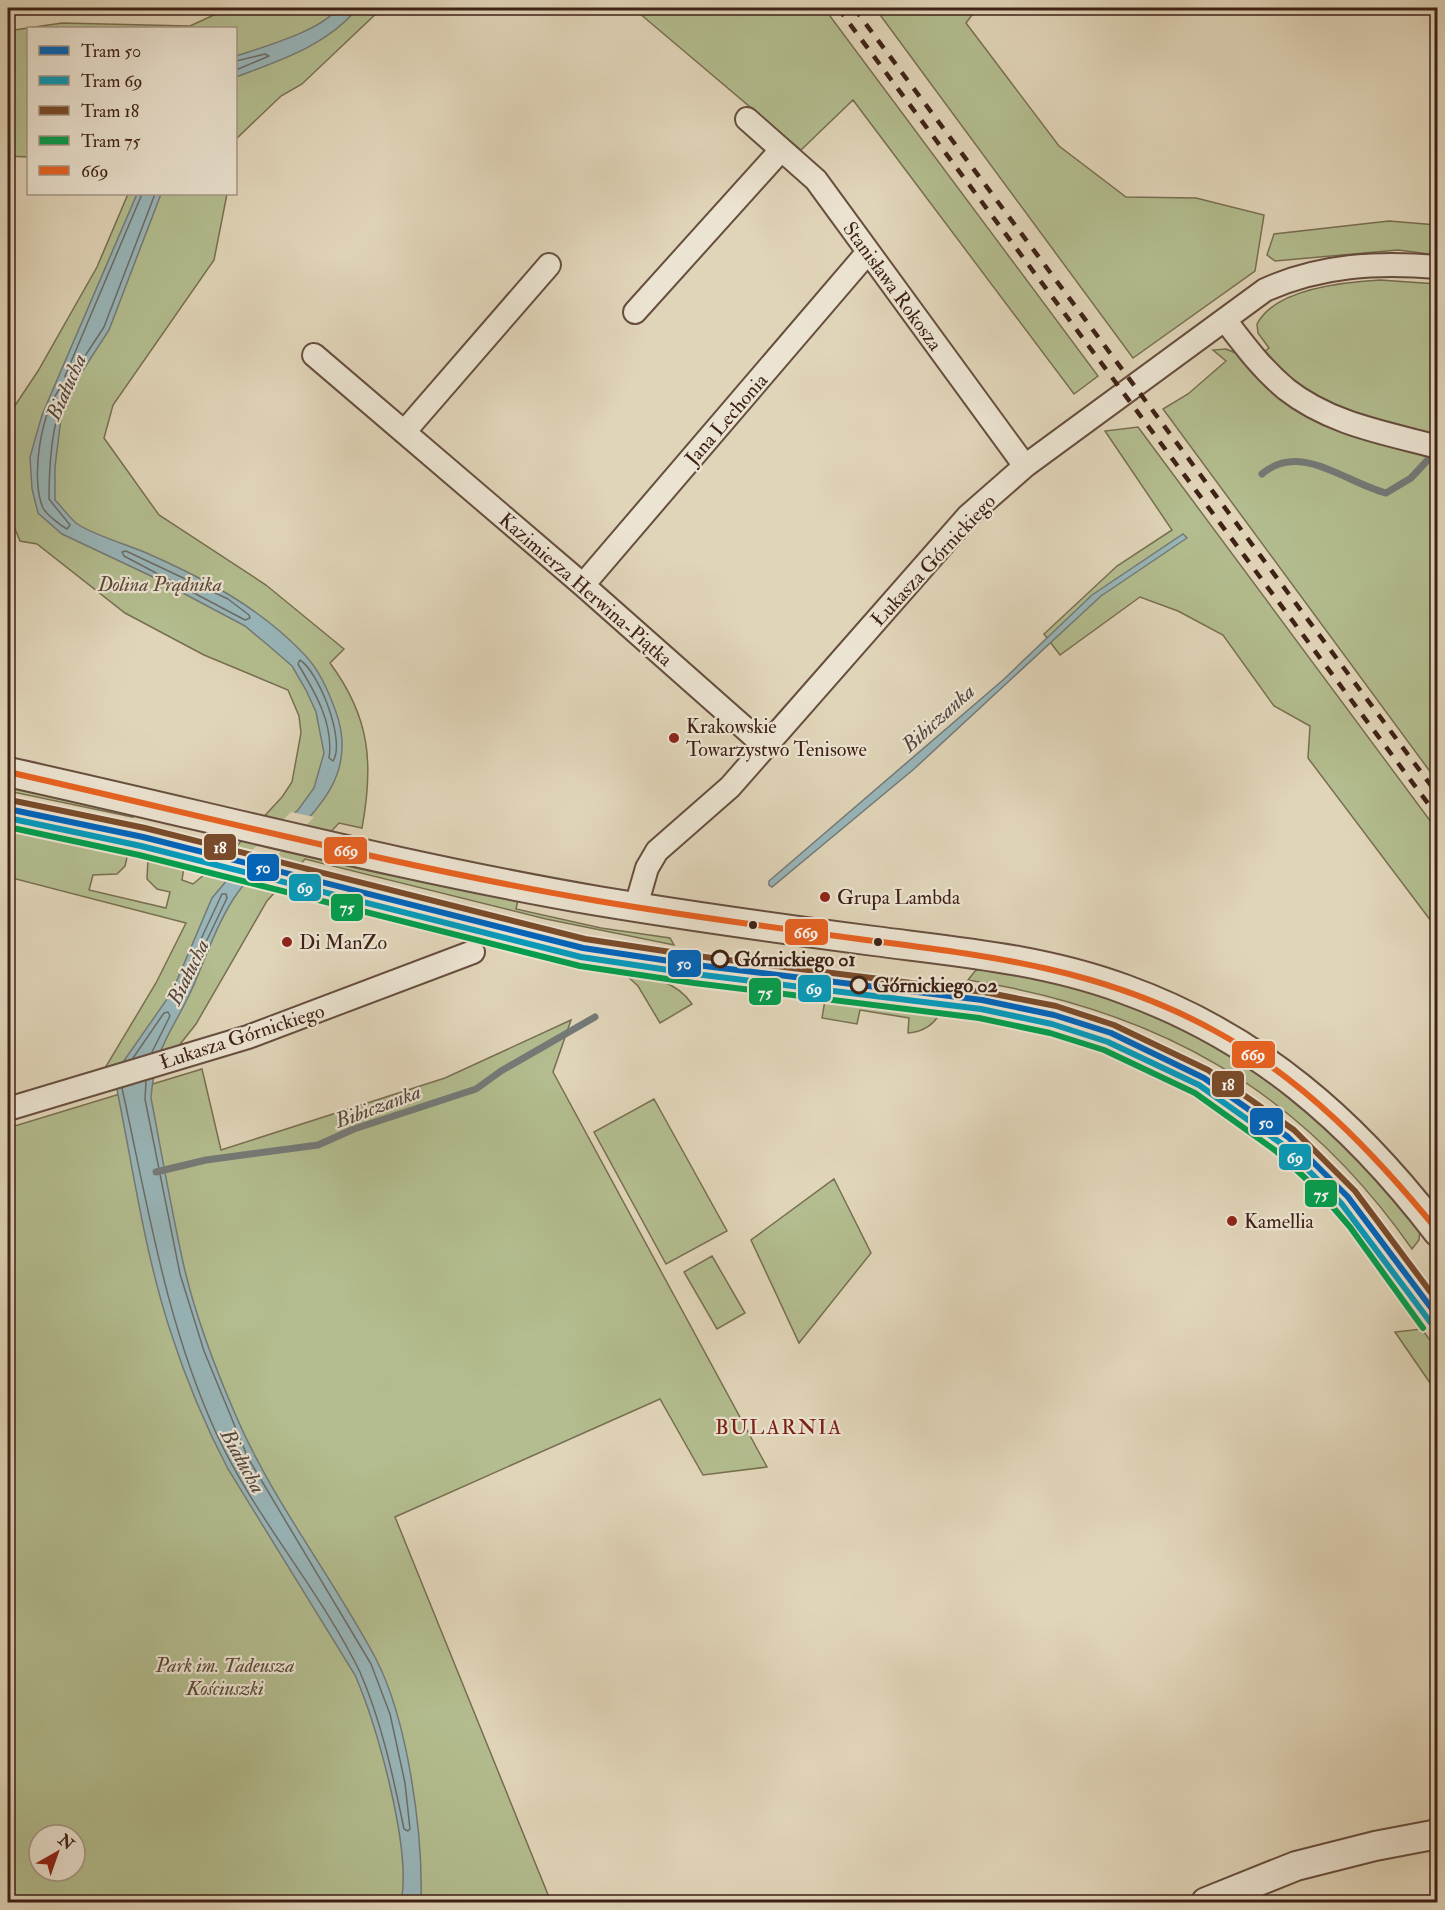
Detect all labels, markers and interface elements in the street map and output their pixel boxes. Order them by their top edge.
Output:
legend [27,27,237,195]
text: Tram 50 [81,40,141,63]
text: Tram 69 [81,70,143,93]
text: Tram 18 [81,100,139,123]
text: Tram 75 [81,130,141,153]
text: 669 [81,160,108,183]
street label: Stanisława Rokosza [837,217,948,356]
water label: Białucha [39,350,93,426]
street label: Jana Lechonia [679,368,774,471]
street label: Łukasza Górnickiego [866,489,1001,632]
street label: Kazimierza Herwina-Piątka [494,507,678,672]
park label: Dolina Prądnika [97,572,222,597]
water label: Bibiczanka [895,678,981,759]
place label: Krakowskie Towarzystwo Tenisowe [686,714,867,762]
marker: Krakowskie Towarzystwo Tenisowe [667,731,681,745]
line badge: 18 [203,833,237,861]
line badge: 669 [323,836,368,865]
text: 18 [213,838,227,858]
text: 669 [334,841,358,861]
line badge: 50 [246,853,280,882]
text: 50 [255,858,271,878]
line badge: 69 [288,873,322,902]
text: 69 [297,878,313,898]
place label: Grupa Lambda [837,885,961,911]
marker: Grupa Lambda [818,890,832,904]
line badge: 75 [330,893,364,922]
text: 75 [340,898,355,918]
line badge: 669 [784,918,829,946]
unlabelled marker [747,919,759,931]
text: 669 [794,923,818,943]
place label: Di ManZo [299,930,387,955]
water label: Białucha [161,935,216,1010]
marker: Di ManZo [280,935,294,949]
unlabelled marker [872,936,884,948]
place label: Górnickiego 01 [734,947,856,973]
line badge: 50 [667,949,702,978]
marker: Górnickiego 01 [711,950,729,968]
text: 50 [676,954,692,974]
place label: Górnickiego 02 [873,973,998,999]
line badge: 69 [797,974,832,1003]
marker: Górnickiego 02 [850,976,868,994]
line badge: 75 [748,977,782,1006]
text: 69 [806,979,822,999]
text: 75 [758,983,773,1003]
street label: Łukasza Górnickiego [157,998,328,1075]
line badge: 669 [1231,1040,1276,1069]
text: 669 [1241,1045,1265,1065]
line badge: 18 [1211,1070,1245,1098]
text: 18 [1221,1075,1235,1095]
water label: Bibiczanka [331,1078,425,1135]
line badge: 50 [1249,1107,1284,1136]
text: 50 [1258,1113,1274,1133]
line badge: 69 [1278,1143,1312,1171]
text: 69 [1287,1148,1303,1168]
line badge: 75 [1304,1179,1338,1208]
text: 75 [1314,1185,1329,1205]
place label: Kamellia [1244,1209,1315,1234]
marker: Kamellia [1225,1214,1239,1228]
district label: BULARNIA [715,1414,843,1441]
water label: Białucha [213,1423,271,1499]
park label: Park im. Tadeusza Kościuszki [155,1653,294,1701]
north arrow [27,1823,87,1883]
text: N [53,1829,78,1855]

